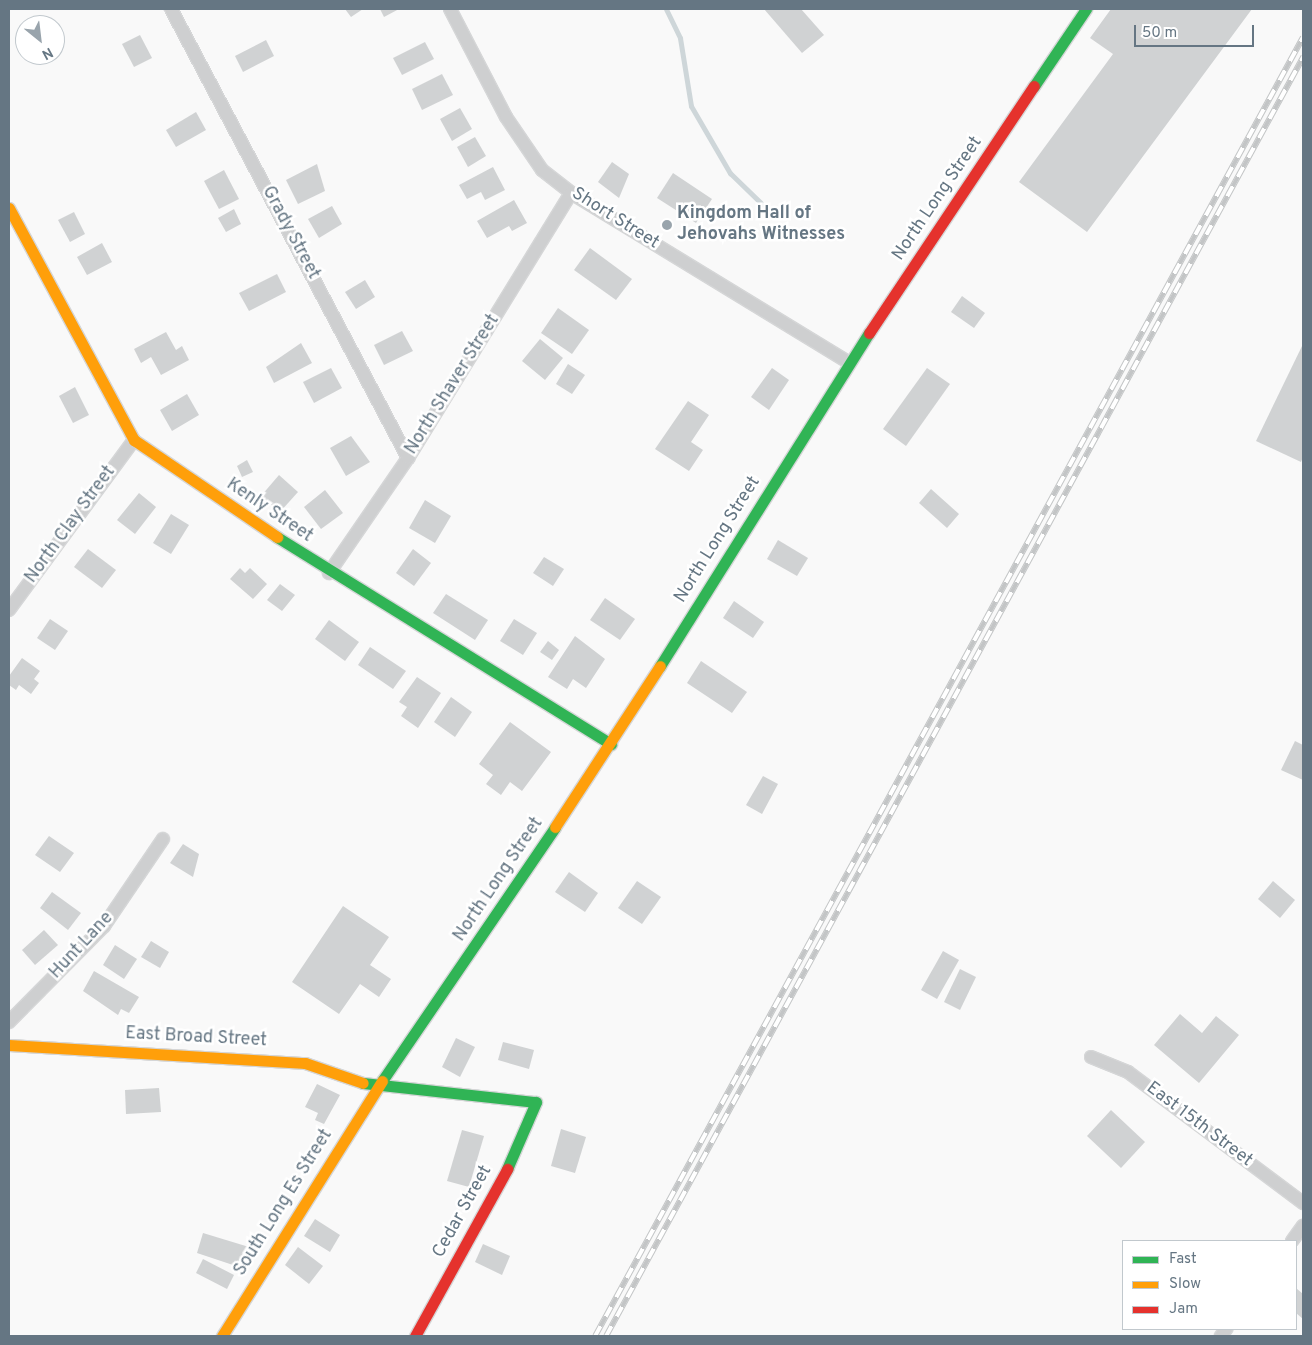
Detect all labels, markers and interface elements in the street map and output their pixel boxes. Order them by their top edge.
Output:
north arrow [15,15,65,65]
scale bar [1137,15,1257,47]
text: 50 m [1142,24,1177,43]
text: N [39,43,56,63]
street label: North Long Street [888,133,988,265]
street label: Grady Street [256,183,324,283]
street label: Short Street [567,184,663,254]
place label: Kingdom Hall of Jehovahs Witnesses [677,204,845,246]
marker: Kingdom Hall of Jehovahs Witnesses [661,219,673,231]
street label: North Shaver Street [401,311,505,459]
street label: North Clay Street [21,462,121,588]
street label: North Long Street [670,473,766,607]
street label: Kenly Street [222,474,316,548]
street label: North Long Street [449,814,549,946]
street label: Hunt Lane [46,908,118,984]
street label: East Broad Street [125,1024,267,1052]
street label: East 15th Street [1142,1078,1256,1172]
street label: South Long Es Street [230,1126,338,1280]
street label: Cedar Street [429,1162,497,1262]
legend [1122,1240,1297,1330]
text: Fast [1169,1250,1197,1269]
text: Slow [1169,1275,1201,1294]
text: Jam [1169,1300,1198,1319]

